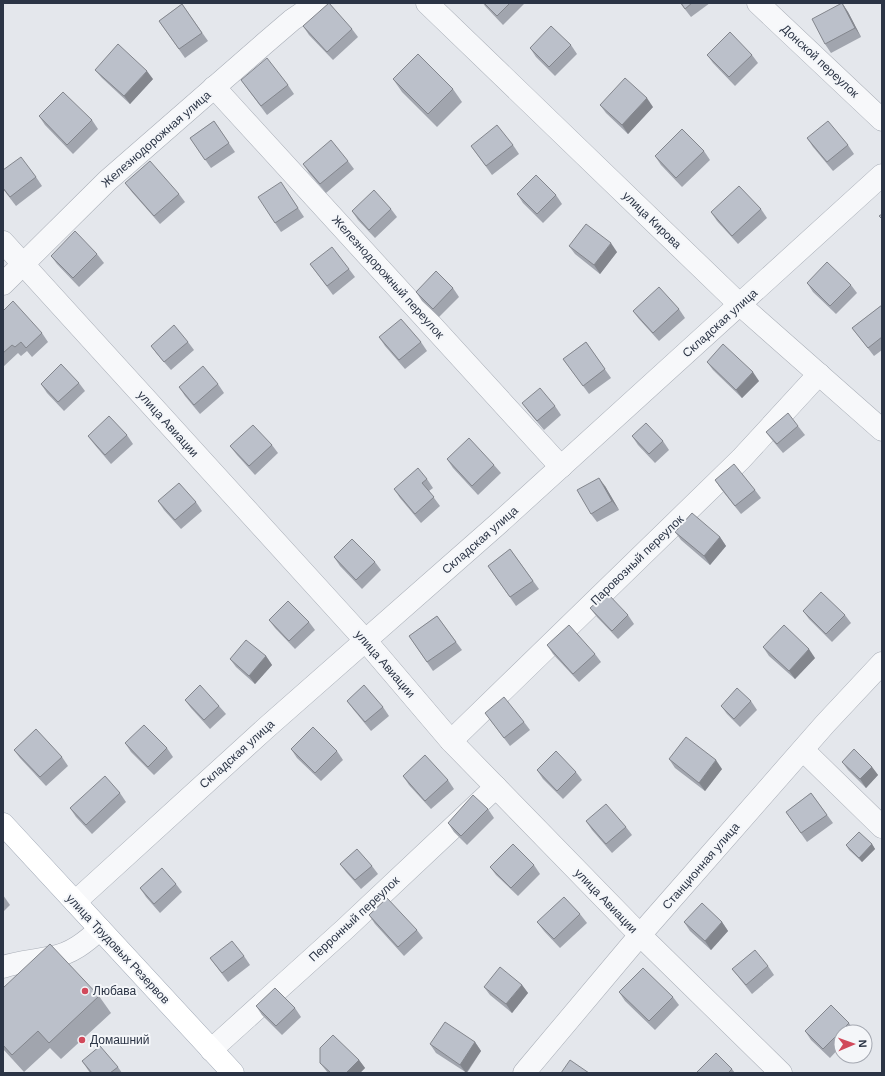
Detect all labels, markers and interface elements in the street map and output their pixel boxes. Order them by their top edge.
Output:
street label: Донской переулок [778,21,862,101]
street label: Железнодорожная улица [99,88,214,190]
street label: улица Кирова [620,188,685,252]
street label: Железнодорожный переулок [329,213,447,342]
street label: Складская улица [680,286,760,360]
street label: улица Авиации [135,388,201,460]
street label: Складская улица [439,503,521,577]
street label: Паровозный переулок [588,512,687,608]
street label: улица Авиации [352,628,418,700]
street label: Складская улица [197,717,277,791]
street label: Станционная улица [660,820,743,912]
street label: улица Авиации [572,866,640,936]
street label: Перронный переулок [306,873,403,965]
street label: улица Трудовых Резервов [63,891,173,1007]
place label: Любава [93,984,136,998]
marker: Любава [80,986,90,996]
north arrow [833,1024,873,1064]
place label: Домашний [90,1033,150,1047]
marker: Домашний [77,1035,87,1045]
text: N [857,1039,869,1048]

